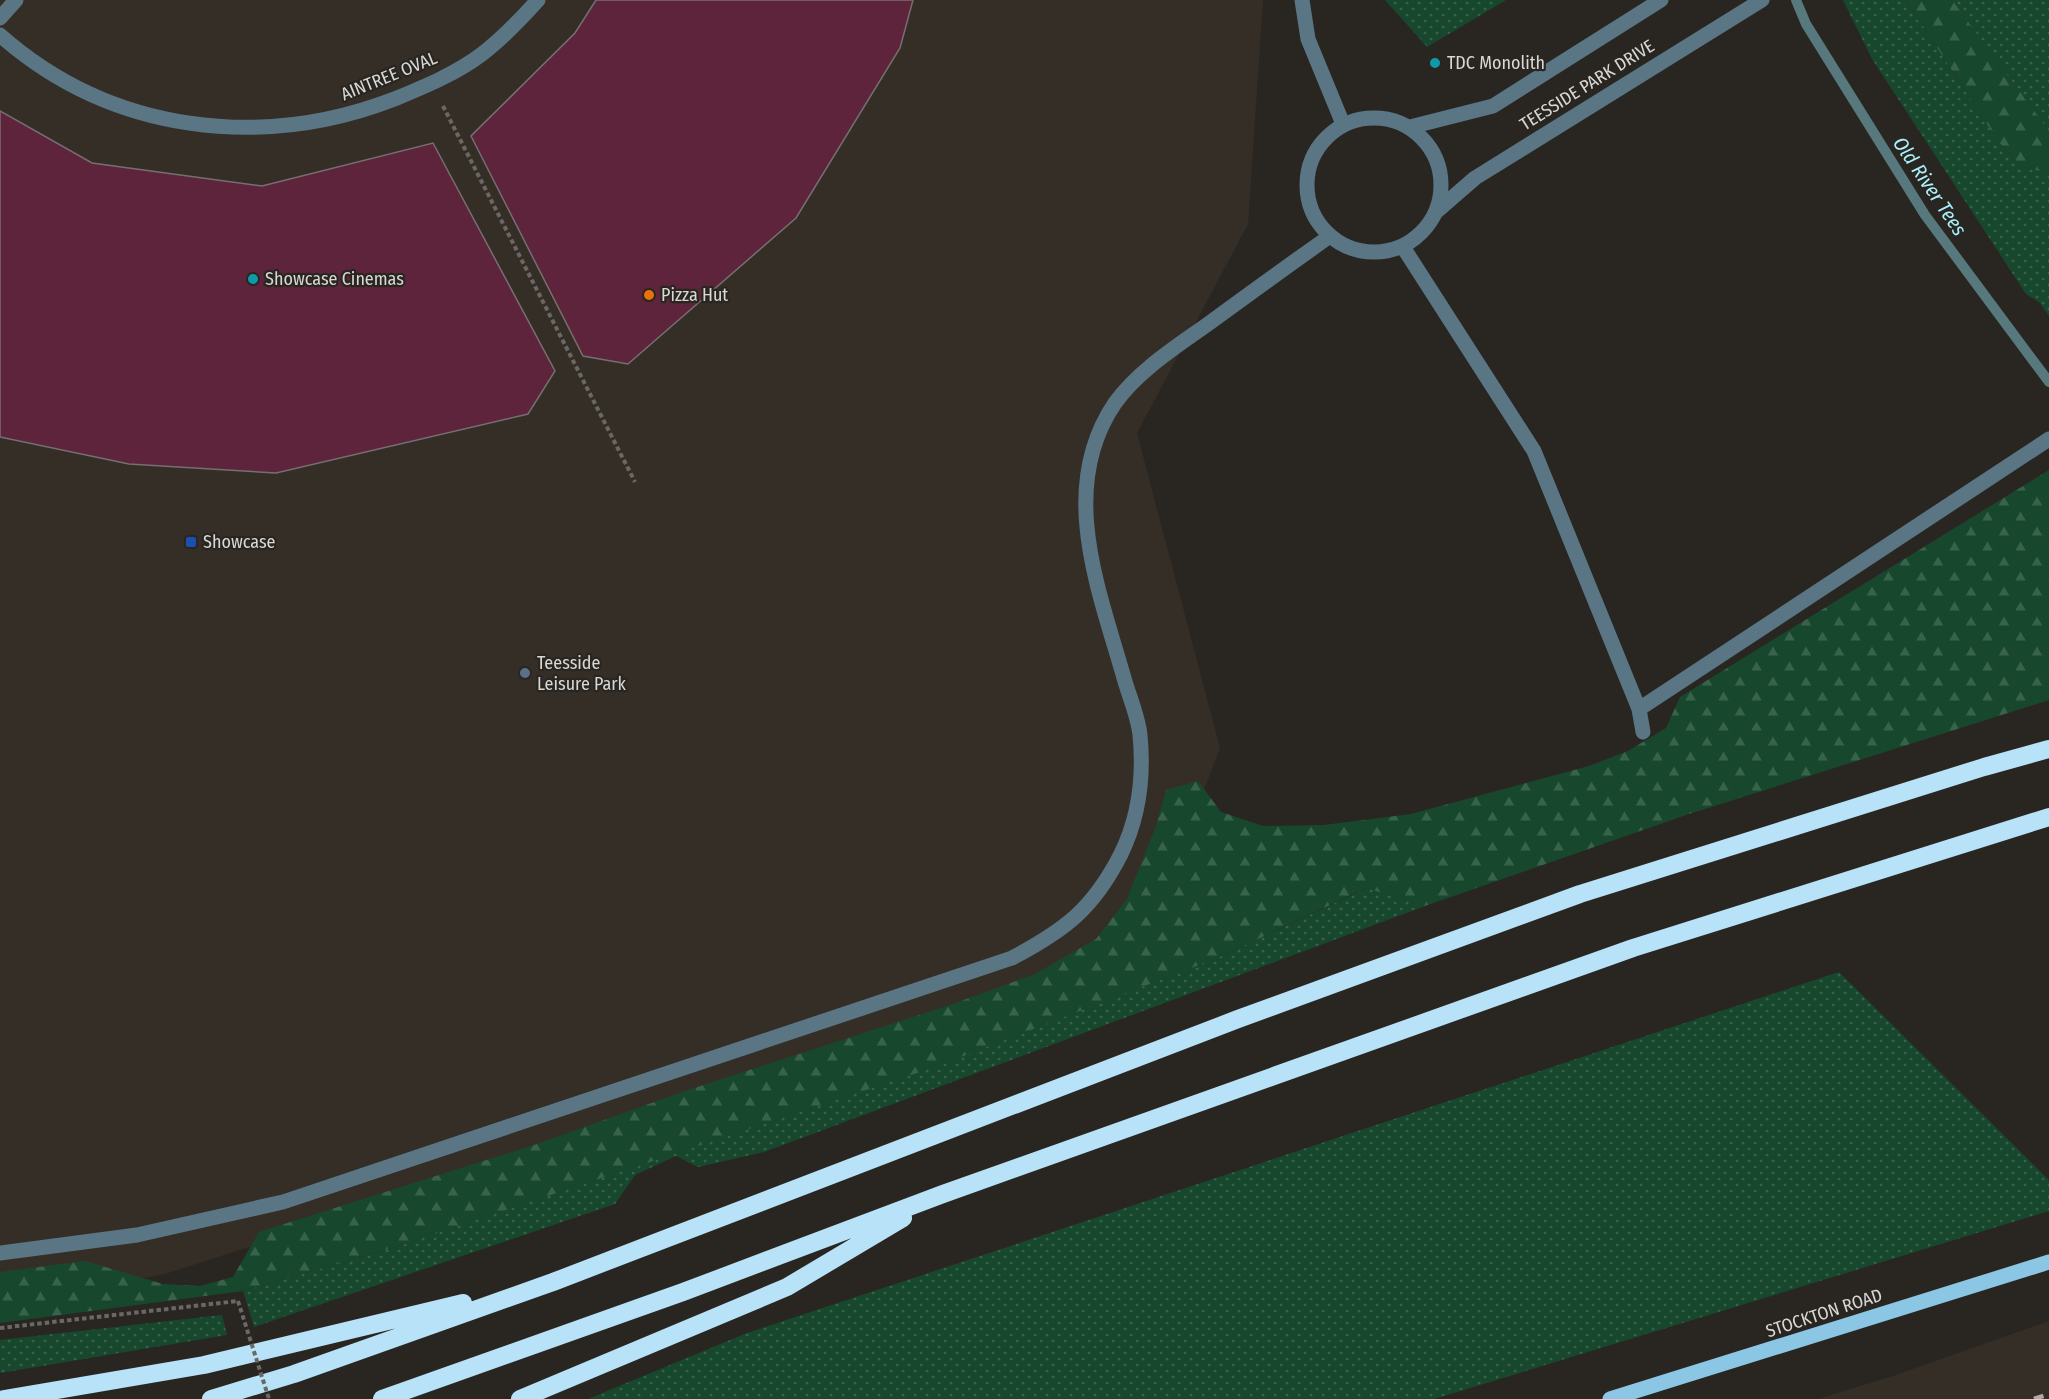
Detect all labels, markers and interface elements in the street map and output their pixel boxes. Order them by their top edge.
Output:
street label: TEESSIDE PARK DRIVE [1516,35,1658,135]
street label: AINTREE OVAL [338,47,440,105]
place label: TDC Monolith [1447,52,1545,74]
marker: TDC Monolith [1428,56,1442,70]
water label: Old River Tees [1888,132,1972,240]
place label: Showcase Cinemas [265,268,404,290]
marker: Showcase Cinemas [246,272,260,286]
place label: Pizza Hut [661,284,728,306]
marker: Pizza Hut [642,288,656,302]
place label: Showcase [203,531,276,553]
marker: Showcase [184,535,198,549]
place label: Teesside Leisure Park [537,652,627,695]
marker: Teesside Leisure Park [518,666,532,680]
street label: STOCKTON ROAD [1763,1284,1885,1342]

